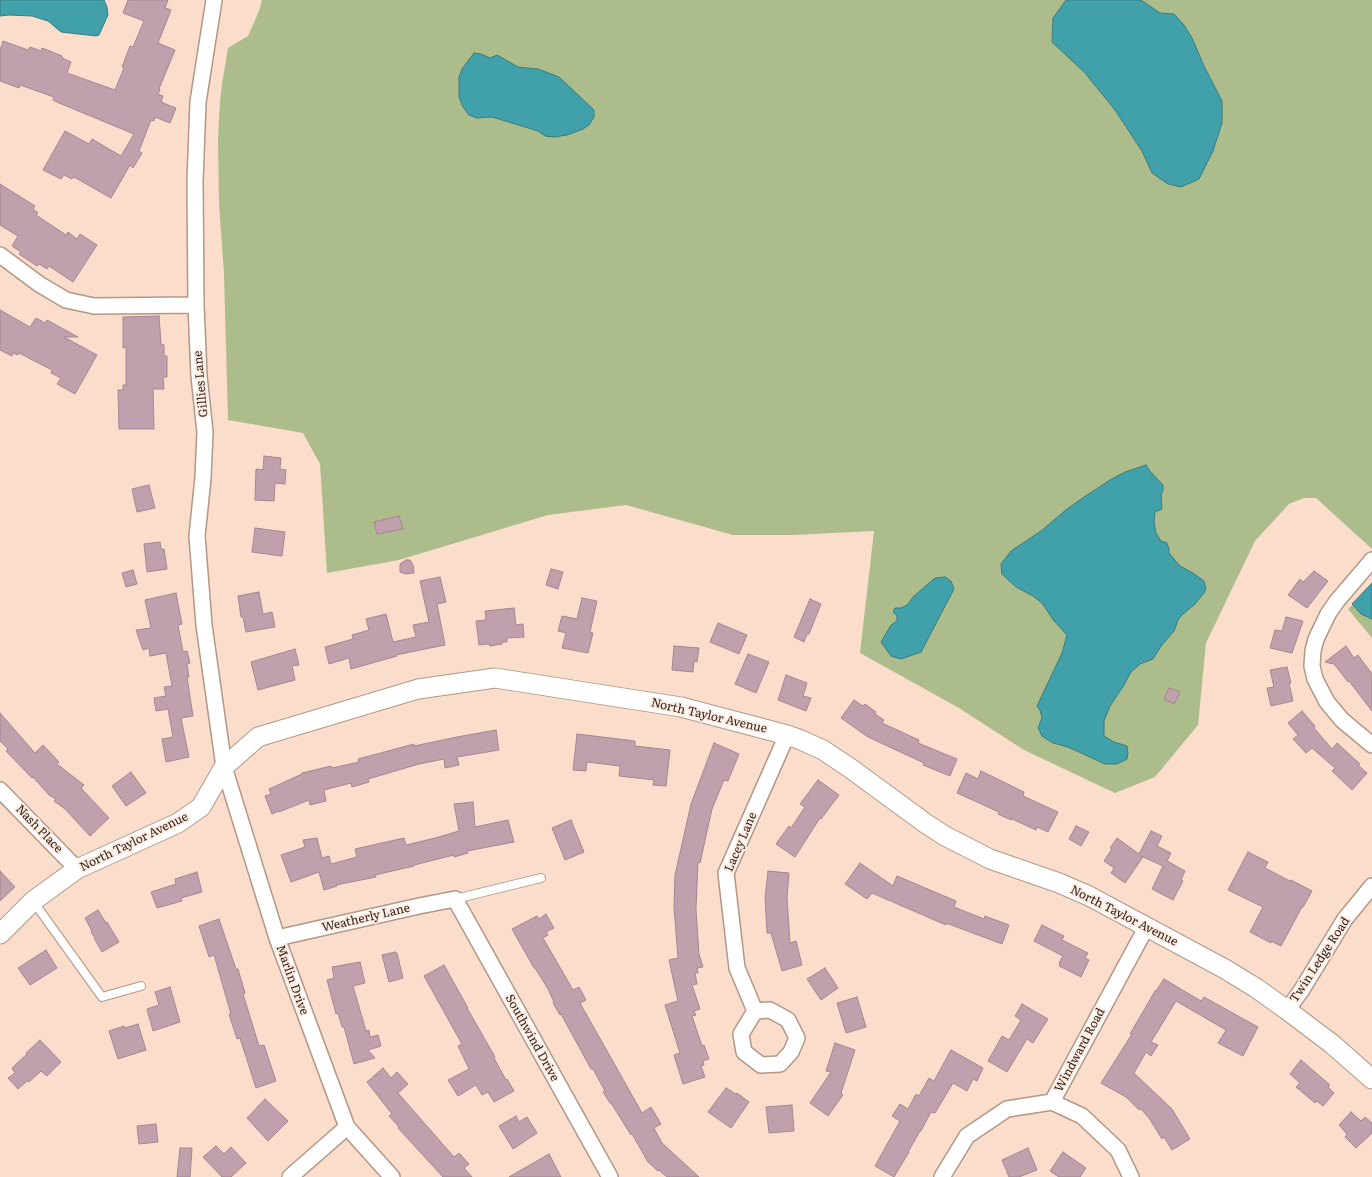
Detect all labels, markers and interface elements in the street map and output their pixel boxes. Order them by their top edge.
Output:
street label: Gillies Lane [191,350,211,418]
street label: North Taylor Avenue [650,696,768,736]
street label: Nash Place [13,802,65,856]
street label: North Taylor Avenue [78,810,190,874]
street label: Lacey Lane [722,810,760,874]
street label: North Taylor Avenue [1068,883,1180,949]
street label: Weatherly Lane [321,901,411,935]
street label: Twin Ledge Road [1287,915,1353,1005]
street label: Marlin Drive [273,943,311,1017]
street label: Southwind Drive [502,992,562,1084]
street label: Windward Road [1052,1006,1108,1094]

